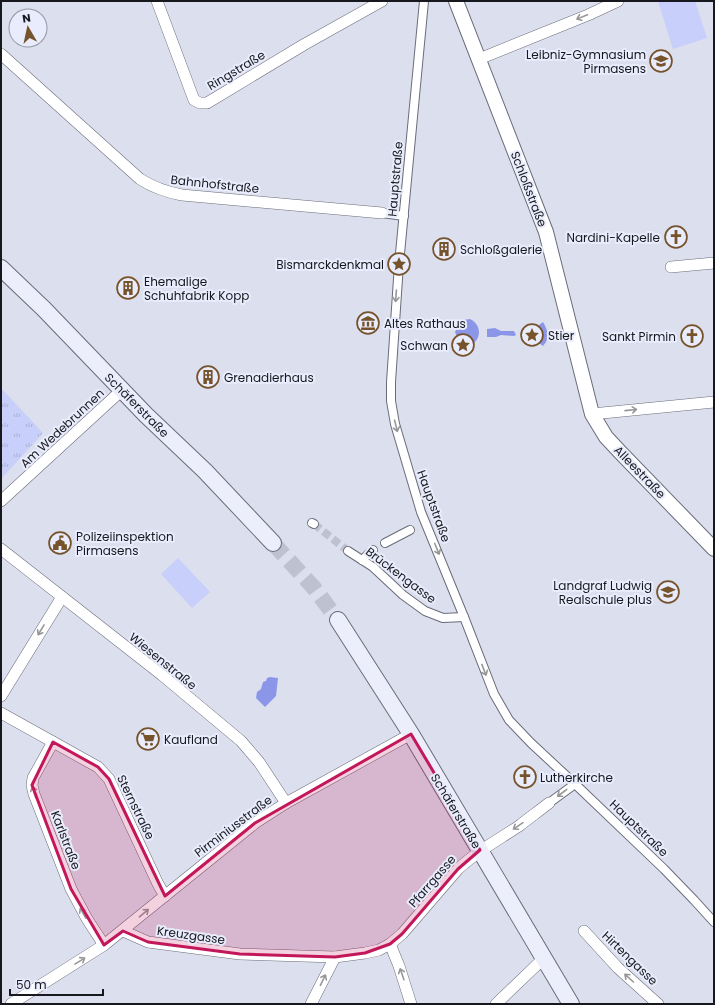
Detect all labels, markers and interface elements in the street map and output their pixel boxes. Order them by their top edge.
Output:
north arrow [8,8,48,48]
text: N [21,10,32,27]
one-way arrow [577,14,589,21]
street label: Ringstraße [204,46,268,94]
place label: Leibniz-Gymnasium Pirmasens [526,46,646,77]
school or university icon: Leibniz-Gymnasium Pirmasens [648,48,674,74]
street label: Hauptstraße [383,141,407,217]
street label: Schloßstraße [507,149,551,229]
street label: Bahnhofstraße [170,171,260,197]
church icon: Nardini-Kapelle [663,224,689,250]
place label: Nardini-Kapelle [566,229,660,246]
building icon: Schloßgalerie [431,236,457,262]
place label: Schloßgalerie [460,241,542,258]
place icon: Bismarckdenkmal [386,251,412,277]
place label: Bismarckdenkmal [276,256,384,273]
place label: Ehemalige Schuhfabrik Kopp [144,273,249,304]
building icon: Ehemalige Schuhfabrik Kopp [115,275,141,301]
one-way arrow [393,289,400,302]
museum icon: Altes Rathaus [355,310,381,336]
place label: Altes Rathaus [384,315,466,332]
place icon: Stier [519,322,545,348]
church icon: Sankt Pirmin [679,323,705,349]
place label: Stier [548,327,575,344]
place label: Sankt Pirmin [602,328,676,345]
place icon: Schwan [450,332,476,358]
place label: Schwan [400,337,448,354]
building icon: Grenadierhaus [195,364,221,390]
street label: Schäferstraße [101,369,173,441]
place label: Grenadierhaus [224,369,314,386]
street label: Am Wedebrunnen [16,385,108,471]
one-way arrow [624,406,637,414]
one-way arrow [392,419,400,432]
street label: Alleestraße [610,442,670,502]
street label: Hauptstraße [413,468,455,544]
place label: Polizeiinspektion Pirmasens [76,528,174,559]
public building icon: Polizeiinspektion Pirmasens [47,530,73,556]
one-way arrow [433,542,441,554]
street label: Brückengasse [362,543,440,607]
place label: Landgraf Ludwig Realschule plus [553,577,652,608]
school or university icon: Landgraf Ludwig Realschule plus [655,579,681,605]
one-way arrow [37,624,45,636]
street label: Wiesenstraße [126,628,200,694]
one-way arrow [481,663,489,675]
supermarket icon: Kaufland [135,726,161,752]
place label: Kaufland [164,731,218,748]
church icon: Lutherkirche [512,764,538,790]
place label: Lutherkirche [540,769,613,786]
street label: Schäferstraße [427,770,485,852]
street label: Sternstraße [113,772,159,842]
one-way arrow [30,786,37,799]
one-way arrow [557,789,568,798]
street label: Pirminiusstraße [191,791,275,861]
street label: Hauptstraße [606,796,672,860]
street label: Karlstraße [47,808,85,872]
one-way arrow [513,822,524,830]
street label: Pfarrgasse [405,851,459,911]
one-way arrow [79,907,87,919]
one-way arrow [138,909,149,918]
street label: Kreuzgasse [156,922,226,948]
street label: Hirtengasse [598,927,662,989]
one-way arrow [74,956,86,964]
one-way arrow [397,968,405,980]
scale bar [10,971,103,997]
one-way arrow [624,973,634,983]
one-way arrow [320,975,327,987]
text: 50 m [16,976,47,993]

